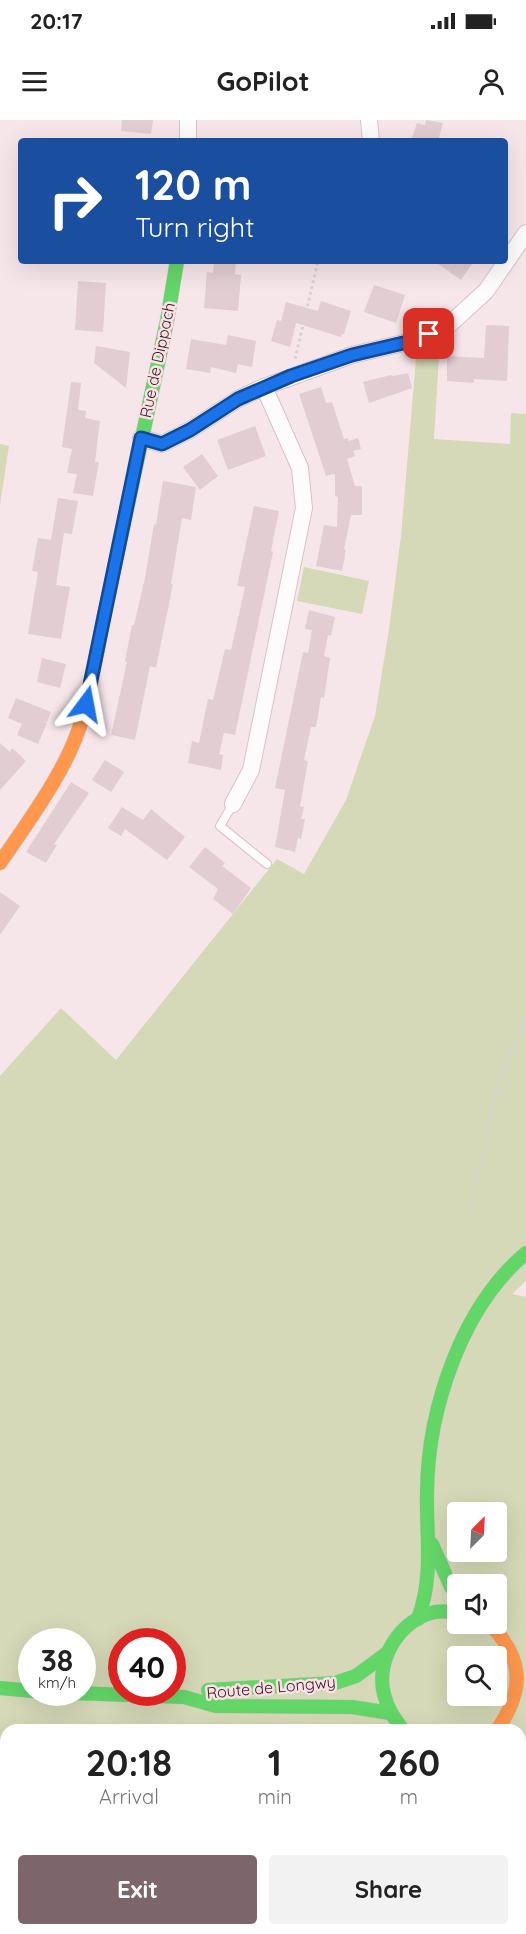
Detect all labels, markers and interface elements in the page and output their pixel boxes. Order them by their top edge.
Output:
text: 20:17 [30,7,83,35]
text: GoPilot [216,64,310,98]
icon: menu [18,65,51,98]
icon: person [475,65,508,98]
text: 120 m [135,158,252,211]
icon: right [36,162,114,240]
text: Turn right [135,210,254,244]
street label: Rue de Dippach [135,300,179,420]
pin [403,308,454,359]
icon: arrive [412,317,445,350]
position arrow [54,672,118,736]
north arrow [447,1502,507,1562]
map controls [447,1502,507,1706]
button: sound [447,1574,507,1634]
speed limit sign: 40 [108,1628,186,1706]
text: 38 [41,1641,73,1679]
button: search [447,1646,507,1706]
street label: Route de Longwy [205,1671,337,1703]
text: km/h [38,1673,76,1692]
text: 20:18 [86,1740,172,1785]
text: 1 [268,1740,282,1785]
text: 260 [378,1740,440,1785]
text: Arrival [99,1784,159,1809]
text: min [258,1784,292,1809]
text: m [400,1784,418,1809]
button: Exit [18,1855,257,1924]
button: Share [269,1855,508,1924]

